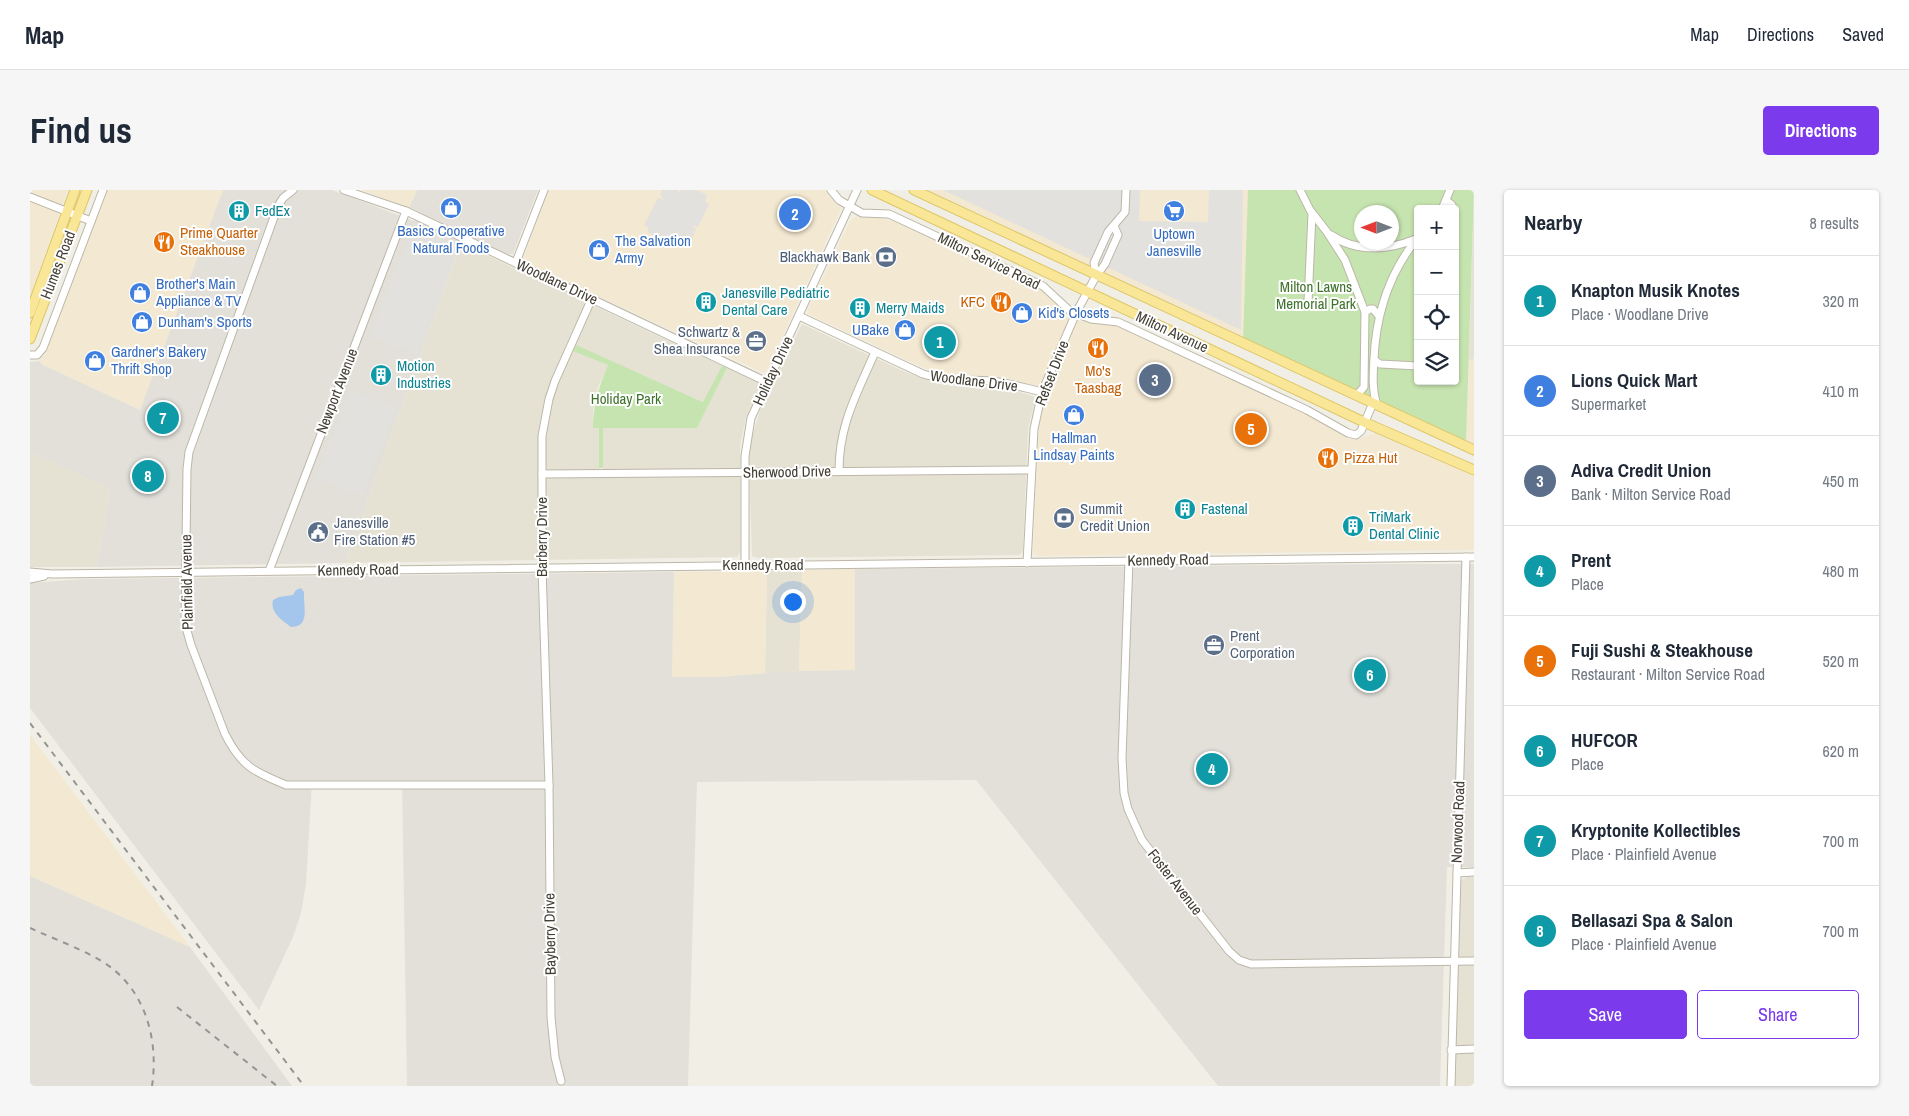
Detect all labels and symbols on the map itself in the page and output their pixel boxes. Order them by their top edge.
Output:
pin: 2 [779,195,811,233]
shop icon: Basics Cooperative Natural Foods [439,196,463,220]
building icon: FedEx [227,199,251,223]
supermarket icon: Uptown Janesville [1162,199,1186,223]
place label: FedEx [255,200,291,221]
north arrow [1354,205,1399,250]
place label: Basics Cooperative Natural Foods [397,220,505,258]
place label: Prime Quarter Steakhouse [180,222,258,260]
place label: Uptown Janesville [1147,223,1201,261]
street label: Milton Service Road [935,227,1044,294]
street label: Humes Road [35,228,80,302]
restaurant icon: Prime Quarter Steakhouse [152,230,176,254]
place label: The Salvation Army [614,230,691,268]
shop icon: The Salvation Army [587,238,611,262]
bank icon: Blackhawk Bank [874,245,898,269]
place label: Blackhawk Bank [780,246,871,267]
street label: Woodlane Drive [513,253,602,310]
place label: Brother's Main Appliance & TV [155,273,242,311]
park label: Milton Lawns Memorial Park [1276,276,1357,314]
shop icon: Brother's Main Appliance & TV [128,281,152,305]
place label: Janesville Pediatric Dental Care [722,282,829,320]
building icon: Janesville Pediatric Dental Care [694,290,718,314]
restaurant icon: KFC [989,290,1013,314]
place label: KFC [960,291,985,312]
building icon: Merry Maids [848,296,872,320]
place label: Merry Maids [876,297,944,318]
shop icon: Kid's Closets [1010,301,1034,325]
place label: Kid's Closets [1038,302,1109,323]
street label: Milton Avenue [1133,306,1212,358]
shop icon: Dunham's Sports [130,310,154,334]
place label: Dunham's Sports [158,311,252,332]
shop icon: UBake [893,318,917,342]
place label: UBake [852,319,889,340]
place label: Schwartz & Shea Insurance [654,321,741,359]
pin: 1 [924,323,956,361]
office icon: Schwartz & Shea Insurance [744,329,768,353]
street label: Holiday Drive [747,332,798,409]
restaurant icon: Mo's Taasbag [1086,336,1110,360]
street label: Refset Drive [1029,337,1074,408]
place label: Gardner's Bakery Thrift Shop [111,341,207,379]
street label: Newport Avenue [311,345,363,437]
shop icon: Gardner's Bakery Thrift Shop [83,349,107,373]
place label: Motion Industries [397,355,451,393]
place label: Mo's Taasbag [1075,360,1122,398]
pin: 3 [1139,361,1171,399]
building icon: Motion Industries [369,363,393,387]
street label: Woodlane Drive [929,365,1019,396]
park label: Holiday Park [591,388,662,409]
pin: 7 [147,399,179,437]
shop icon: Hallman Lindsay Paints [1062,403,1086,427]
pin: 5 [1235,410,1267,448]
place label: Hallman Lindsay Paints [1033,427,1115,465]
restaurant icon: Pizza Hut [1316,446,1340,470]
place label: Pizza Hut [1344,447,1398,468]
pin: 8 [132,457,164,495]
street label: Sherwood Drive [743,460,831,483]
street label: Barberry Drive [531,497,552,577]
building icon: Fastenal [1173,497,1197,521]
place label: Summit Credit Union [1080,498,1150,536]
place label: Fastenal [1201,498,1248,519]
bank icon: Summit Credit Union [1052,506,1076,530]
place label: TriMark Dental Clinic [1369,506,1439,544]
place label: Janesville Fire Station #5 [334,512,416,550]
building icon: TriMark Dental Clinic [1341,514,1365,538]
public building icon: Janesville Fire Station #5 [306,520,330,544]
street label: Plainfield Avenue [175,534,198,630]
street label: Kennedy Road [1127,548,1209,571]
street label: Kennedy Road [722,554,804,575]
street label: Kennedy Road [317,558,399,581]
your location [780,589,806,615]
place label: Prent Corporation [1230,625,1295,663]
office icon: Prent Corporation [1202,633,1226,657]
pin: 6 [1354,656,1386,694]
pin: 4 [1196,750,1228,788]
street label: Norwood Road [1446,781,1469,863]
street label: Foster Avenue [1143,844,1208,919]
street label: Bayberry Drive [538,893,561,975]

